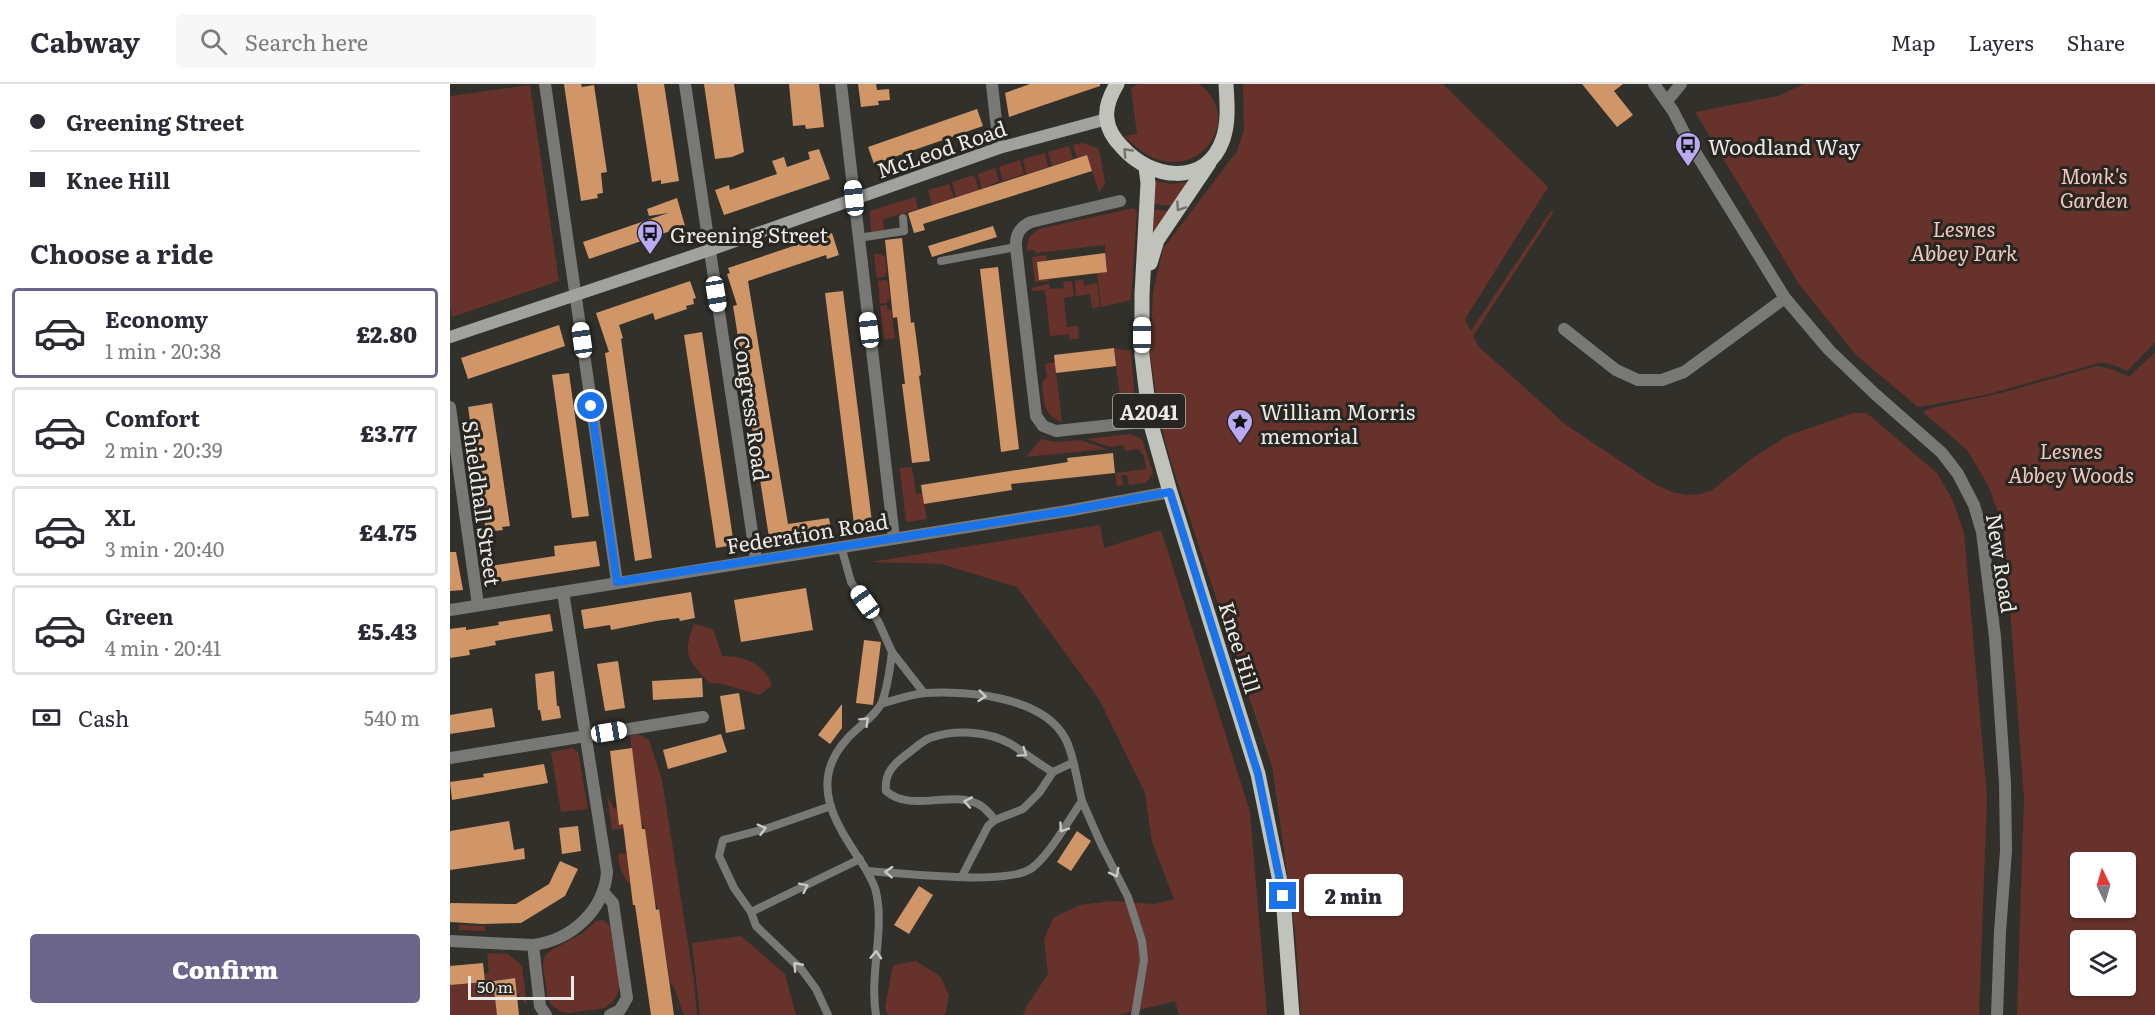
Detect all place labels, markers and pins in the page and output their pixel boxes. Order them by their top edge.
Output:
bus stop icon: Woodland Way [1673,130,1703,168]
place label: Woodland Way [1708,130,1861,161]
bus stop icon: Greening Street [635,218,665,256]
place label: Greening Street [670,218,828,249]
place label: William Morris memorial [1260,395,1415,450]
place icon: William Morris memorial [1225,407,1255,445]

